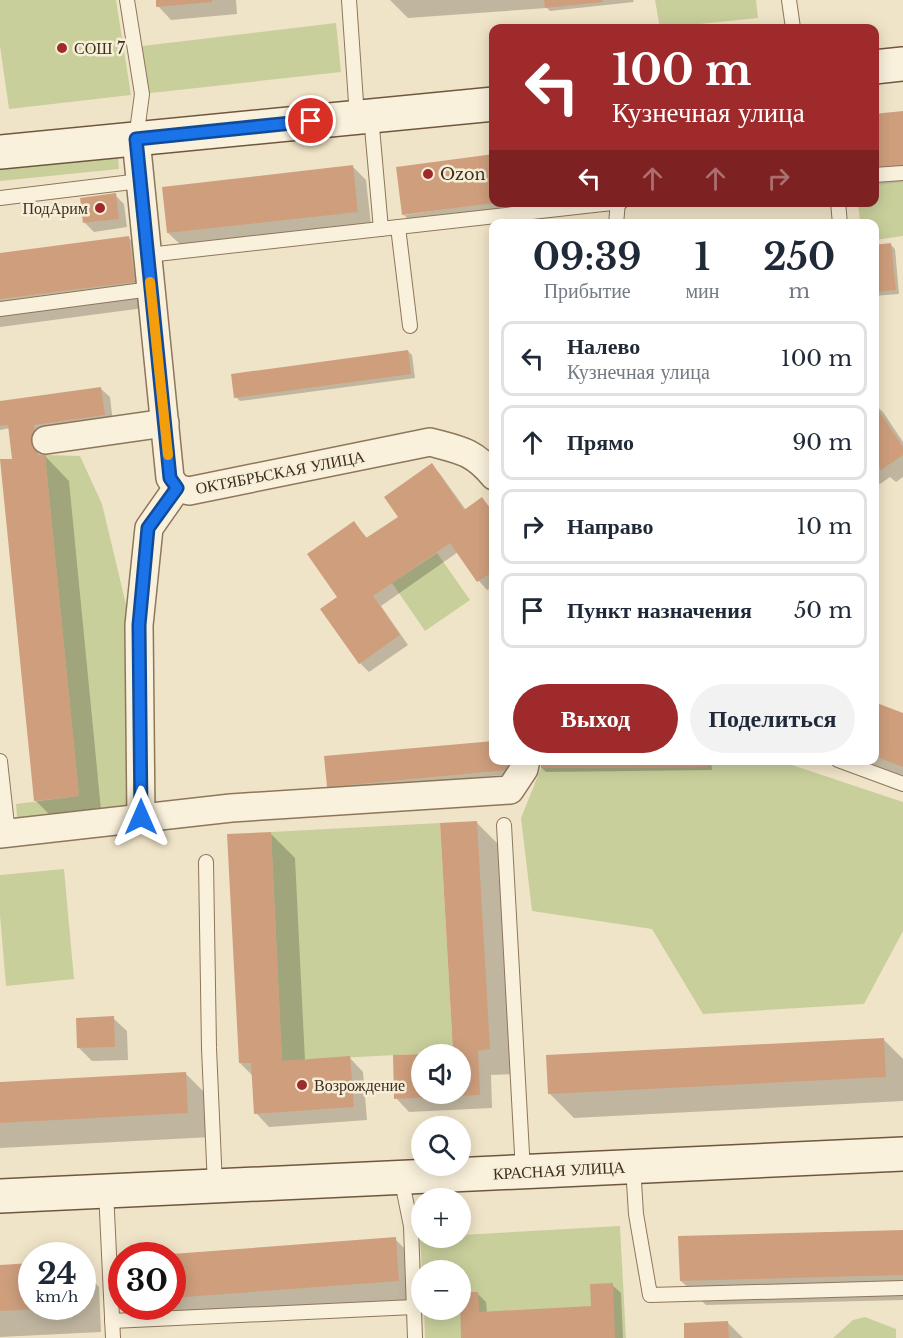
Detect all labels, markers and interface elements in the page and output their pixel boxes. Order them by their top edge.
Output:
place label: СОШ 7 [74,38,126,58]
marker: СОШ 7 [55,41,69,55]
text: 100 m [612,44,751,96]
icon: left [513,48,591,126]
pin [285,95,336,146]
text: Кузнечная улица [612,96,805,129]
icon: arrive [294,104,327,137]
icon: left [573,162,606,195]
icon: ahead [636,162,669,195]
icon: ahead [699,162,732,195]
icon: right [762,162,795,195]
place label: Ozon [440,164,485,184]
marker: Ozon [421,167,435,181]
place label: ПодАрим [23,198,88,218]
marker: ПодАрим [93,201,107,215]
text: 09:39 [533,235,642,280]
text: 1 [695,235,710,280]
text: 250 [763,235,835,280]
text: Прибытие [544,279,631,303]
text: мин [685,279,719,303]
text: m [788,279,810,303]
text: Налево [567,333,640,360]
icon: left [516,342,549,375]
text: 100 m [781,345,852,372]
text: Кузнечная улица [567,360,710,384]
icon: ahead [516,426,549,459]
text: Прямо [567,429,634,456]
text: 90 m [792,429,852,456]
street label: ОКТЯБРЬСКАЯ УЛИЦА [194,446,367,498]
icon: right [516,510,549,543]
text: Направо [567,513,653,540]
text: 10 m [797,513,852,540]
icon: arrive [516,594,549,627]
text: Пункт назначения [567,597,752,624]
text: 50 m [794,597,852,624]
button: Выход [513,684,678,753]
button: Поделиться [690,684,855,753]
position arrow [109,785,173,849]
map controls [411,1044,471,1320]
button: sound [411,1044,471,1104]
place label: Возрождение [314,1075,405,1095]
marker: Возрождение [295,1078,309,1092]
button: search [411,1116,471,1176]
street label: КРАСНАЯ УЛИЦА [492,1157,626,1183]
button: + [411,1188,471,1248]
speed limit sign: 30 [108,1242,186,1320]
text: 24 [37,1255,77,1292]
button: − [411,1260,471,1320]
text: km/h [36,1287,78,1306]

